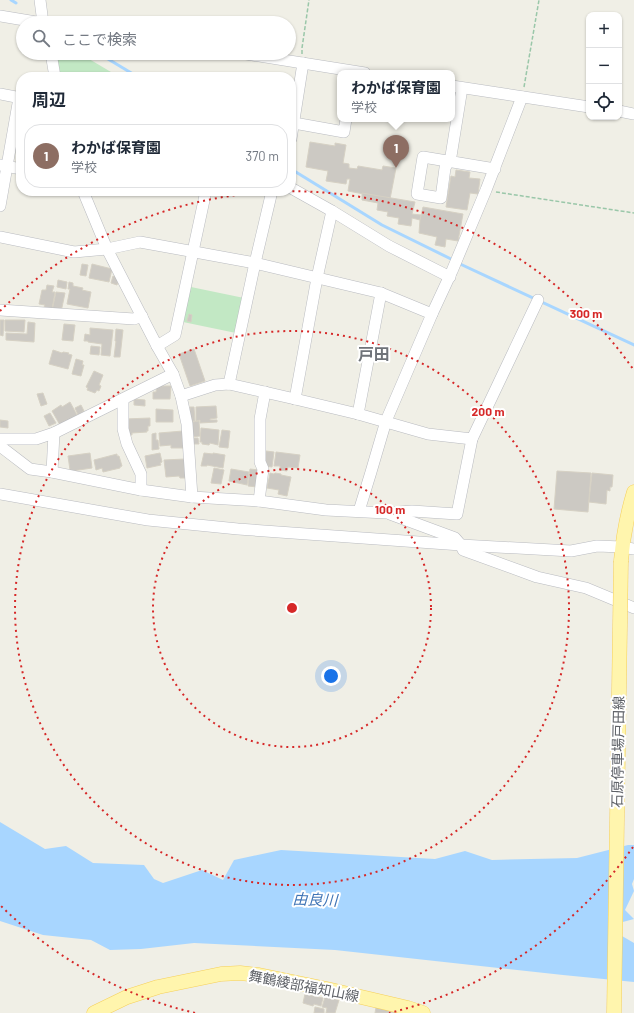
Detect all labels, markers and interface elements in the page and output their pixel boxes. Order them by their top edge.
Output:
map controls [586,12,622,120]
button: + [586,12,622,48]
search box [16,16,296,60]
icon: search [30,27,52,49]
text: ここで検索 [62,30,137,48]
button: − [586,48,622,84]
popup [337,70,455,122]
text: わかば保育園 [351,78,441,96]
button: locate [586,84,622,120]
text: 周辺 [32,89,66,109]
text: 学校 [351,99,377,115]
pin: 1 [383,135,409,168]
text: わかば保育園 [71,138,161,156]
text: 1 [44,148,48,164]
text: 370 m [245,148,279,164]
text: 学校 [71,159,97,175]
text: 300 m [570,306,602,320]
district label: 戸田 [358,344,390,363]
text: 200 m [472,404,504,418]
text: 100 m [375,502,405,516]
centre of rings [285,601,299,615]
your location [321,666,341,686]
street label: 石原停車場戸田線 [608,696,627,808]
water label: 由良川 [292,889,340,909]
street label: 舞鶴綾部福知山線 [248,966,361,1005]

